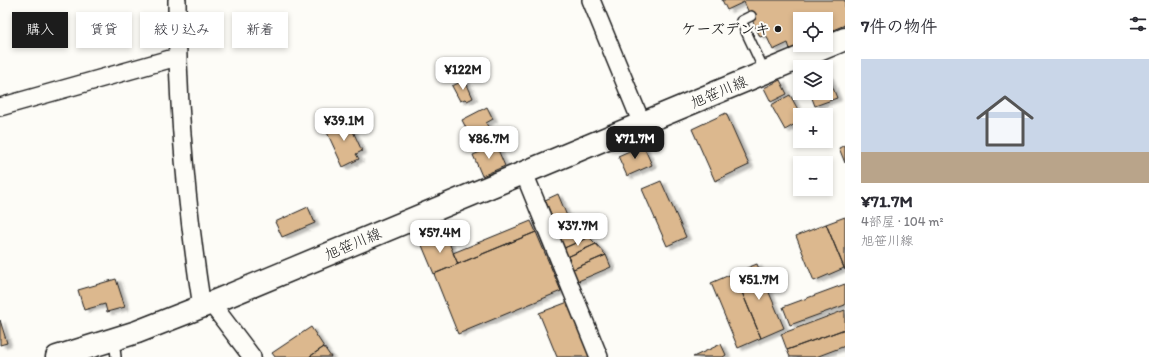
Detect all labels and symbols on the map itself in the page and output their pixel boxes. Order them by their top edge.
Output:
place label: ケーズデンキ [681,20,770,38]
marker: ケーズデンキ [773,24,783,34]
pin: ¥122M [435,57,491,91]
street label: 旭笹川線 [688,72,750,112]
pin: ¥39.1M [311,108,377,142]
pin: ¥86.7M [456,126,522,160]
pin: ¥71.7M [602,126,668,160]
pin: ¥37.7M [545,213,611,247]
pin: ¥57.4M [407,220,473,254]
street label: 旭笹川線 [322,224,384,264]
pin: ¥51.7M [726,267,792,301]

